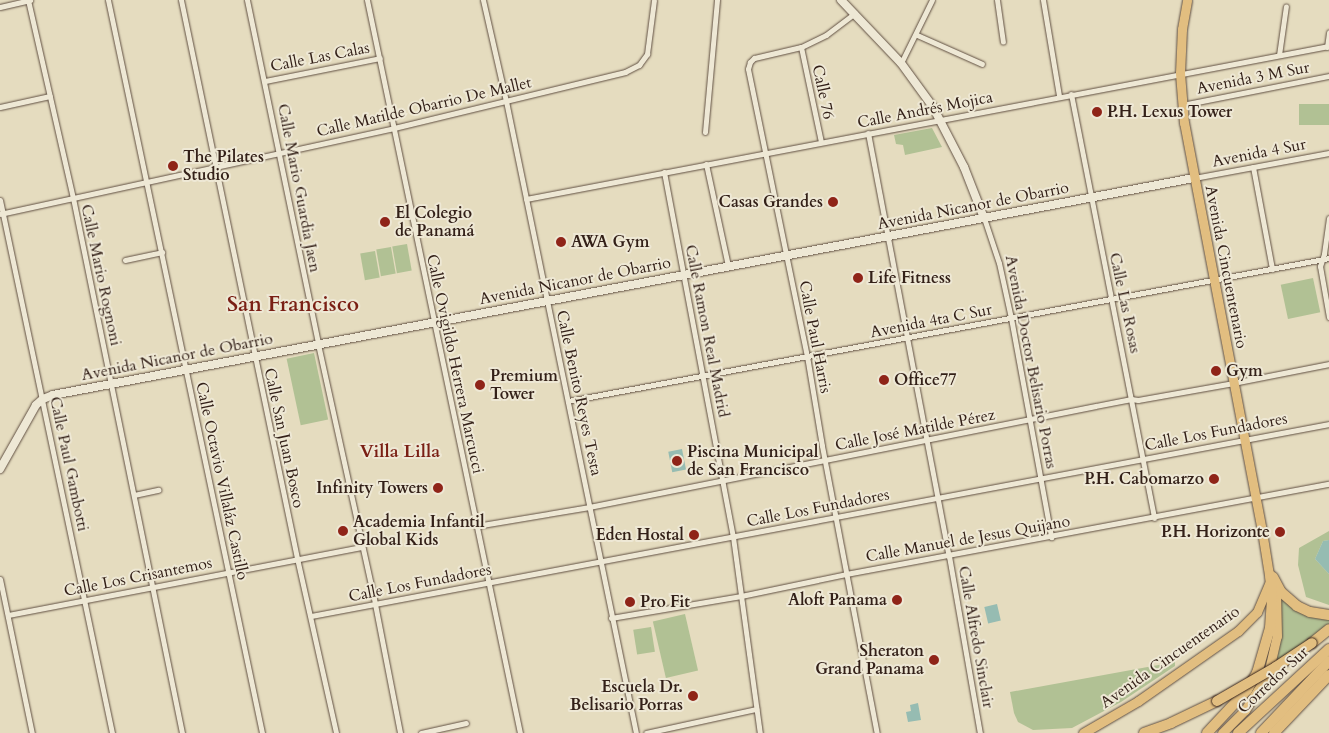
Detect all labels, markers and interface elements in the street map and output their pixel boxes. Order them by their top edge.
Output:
street label: Calle Las Calas [269,38,371,76]
street label: Avenida 3 M Sur [1195,58,1311,98]
street label: Calle 76 [808,63,838,121]
street label: Calle Matilde Obarrio De Mallet [315,73,533,141]
street label: Calle Andrés Mojica [856,87,994,133]
street label: Calle Mario Guardia Jaen [273,102,325,274]
place label: P.H. Lexus Tower [1107,102,1232,122]
marker: P.H. Lexus Tower [1091,106,1103,118]
street label: Avenida 4 Sur [1210,134,1308,172]
place label: The Pilates Studio [183,147,264,185]
marker: The Pilates Studio [167,160,179,172]
street label: Avenida Nicanor de Obarrio [876,178,1070,234]
street label: Avenida Cincuentenario [1201,184,1251,350]
place label: Casas Grandes [719,192,823,212]
marker: Casas Grandes [827,196,839,208]
street label: Calle Mario Rognoni [77,203,125,347]
place label: El Colegio de Panamá [395,203,475,241]
marker: El Colegio de Panamá [379,216,391,228]
place label: AWA Gym [571,232,649,252]
marker: AWA Gym [555,236,567,248]
street label: Calle Ramon Real Madrid [681,243,733,419]
street label: Calle Las Rosas [1105,251,1145,355]
street label: Calle Ovigildo Herrera Marcucci [422,253,488,475]
street label: Avenida Nicanor de Obarrio [478,253,672,309]
street label: Avenida Doctor Belisario Porras [1001,254,1061,470]
place label: Life Fitness [868,268,951,288]
marker: Life Fitness [852,272,864,284]
street label: Calle Paul Harris [795,279,835,395]
district label: San Francisco [227,292,359,318]
street label: Avenida 4ta C Sur [868,300,994,342]
street label: Calle Benito Reyes Testa [552,309,606,477]
street label: Avenida Nicanor de Obarrio [80,329,274,385]
place label: Gym [1226,361,1263,381]
marker: Gym [1210,365,1222,377]
street label: Calle San Juan Bosco [260,366,308,510]
place label: Premium Tower [490,366,558,404]
place label: Office77 [894,370,956,390]
marker: Office77 [878,374,890,386]
marker: Premium Tower [474,379,486,391]
street label: Calle Octavio Villaláz Castillo [192,380,252,582]
street label: Calle Paul Gambotti [45,395,93,533]
street label: Calle José Matilde Pérez [833,405,997,455]
street label: Calle Los Fundadores [1143,409,1289,455]
district label: Villa Lilla [360,441,440,463]
place label: Piscina Municipal de San Francisco [687,442,818,480]
marker: Piscina Municipal de San Francisco [671,455,683,467]
place label: P.H. Cabomarzo [1084,469,1204,489]
marker: P.H. Cabomarzo [1208,473,1220,485]
place label: Infinity Towers [316,478,428,498]
marker: Infinity Towers [432,482,444,494]
street label: Calle Los Fundadores [745,485,891,531]
place label: Academia Infantil Global Kids [353,512,485,550]
street label: Calle Manuel de Jesus Quijano [864,512,1072,566]
place label: P.H. Horizonte [1161,522,1270,542]
marker: Academia Infantil Global Kids [337,525,349,537]
place label: Eden Hostal [595,525,684,545]
marker: P.H. Horizonte [1274,526,1286,538]
marker: Eden Hostal [688,529,700,541]
street label: Calle Los Crisantemos [62,553,214,601]
street label: Calle Los Fundadores [347,560,493,606]
street label: Calle Alfredo Sinclair [954,564,998,710]
place label: Aloft Panama [788,590,887,610]
place label: Pro Fit [640,592,690,612]
marker: Aloft Panama [891,594,903,606]
marker: Pro Fit [624,596,636,608]
street label: Avenida Cincuentenario [1097,602,1243,712]
place label: Sheraton Grand Panama [815,641,924,679]
street label: Corredor Sur [1234,642,1312,718]
marker: Sheraton Grand Panama [928,654,940,666]
place label: Escuela Dr. Belisario Porras [570,677,683,715]
marker: Escuela Dr. Belisario Porras [687,690,699,702]

